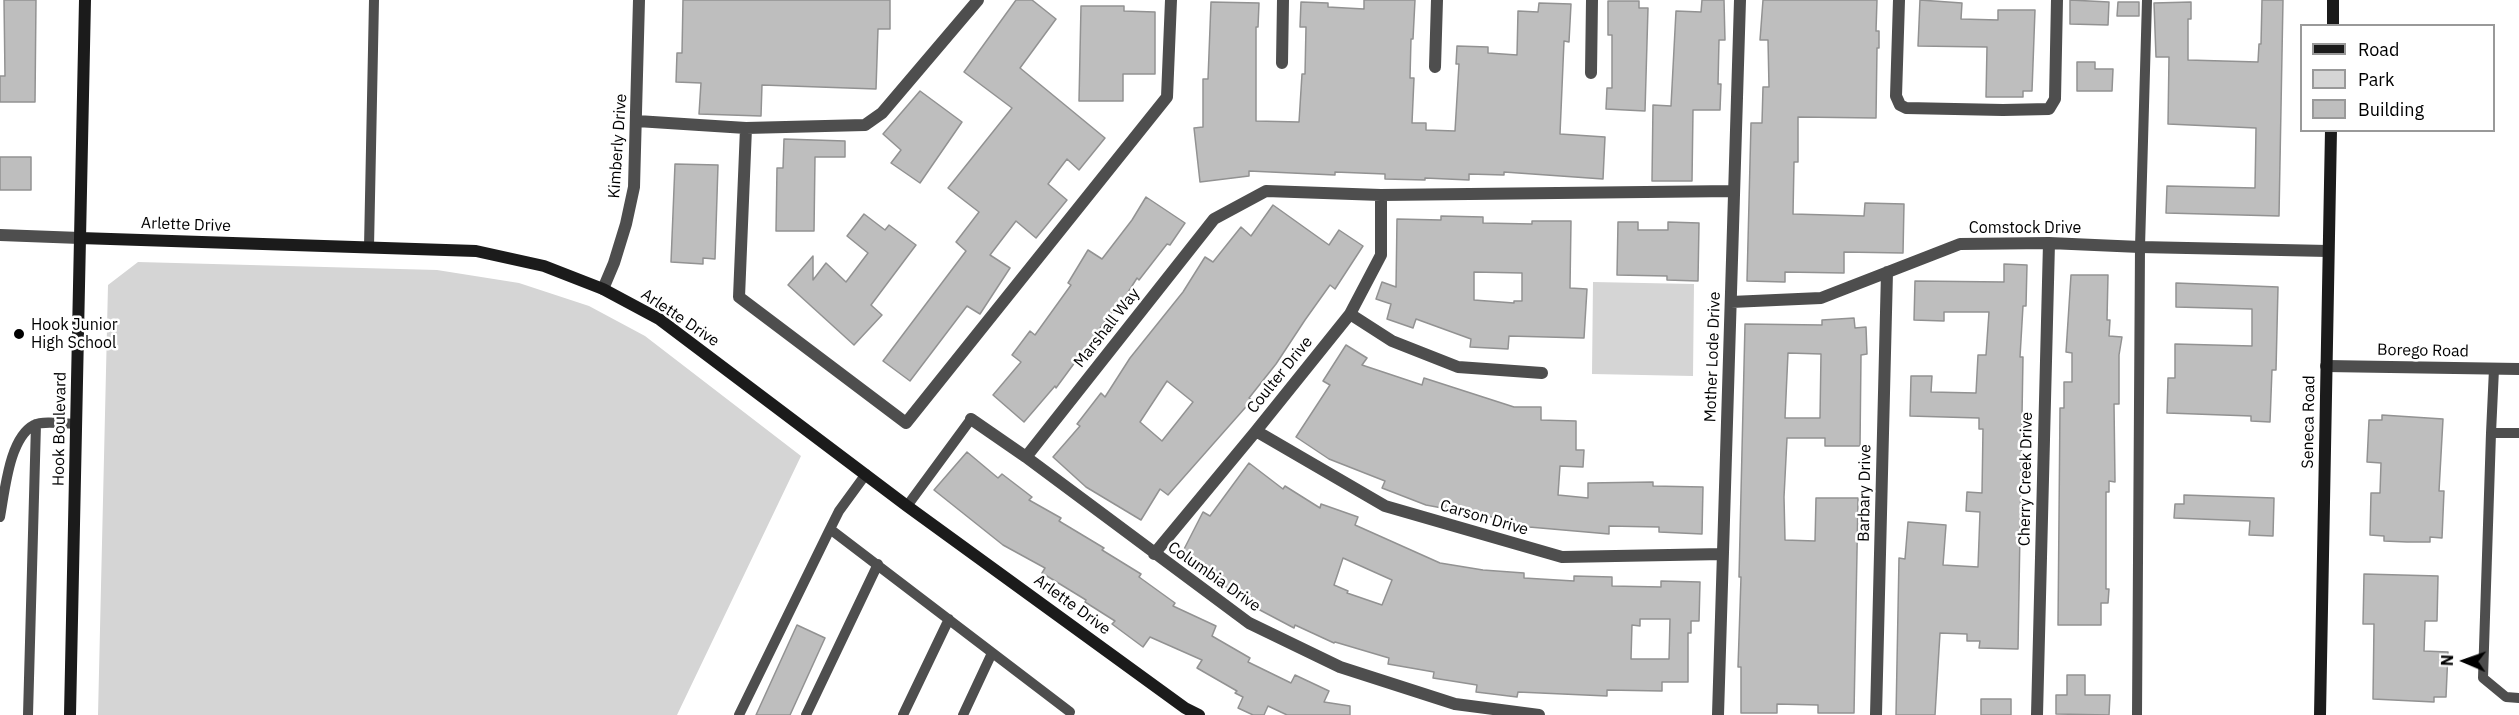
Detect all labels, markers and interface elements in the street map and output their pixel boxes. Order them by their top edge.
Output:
legend [2300,24,2495,132]
text: Road [2358,38,2399,61]
text: Park [2358,68,2394,91]
street label: Kimberly Drive [605,93,631,199]
text: Building [2358,98,2424,121]
street label: Arlette Drive [141,214,231,236]
street label: Comstock Drive [1969,218,2081,238]
street label: Marshall Way [1070,284,1144,372]
street label: Arlette Drive [637,285,723,351]
street label: Mother Lode Drive [1701,291,1725,423]
place label: Hook Junior High School [31,315,118,353]
marker: Hook Junior High School [12,327,26,341]
street label: Coulter Drive [1243,333,1317,417]
street label: Borego Road [2377,341,2469,361]
street label: Hook Boulevard [49,372,71,486]
street label: Seneca Road [2299,375,2319,469]
street label: Cherry Creek Drive [2015,412,2037,546]
street label: Barbary Drive [1855,444,1875,542]
street label: Carson Drive [1438,496,1530,540]
street label: Columbia Drive [1164,538,1264,616]
street label: Arlette Drive [1030,571,1114,639]
north arrow [2435,631,2495,691]
text: N [2437,654,2457,667]

